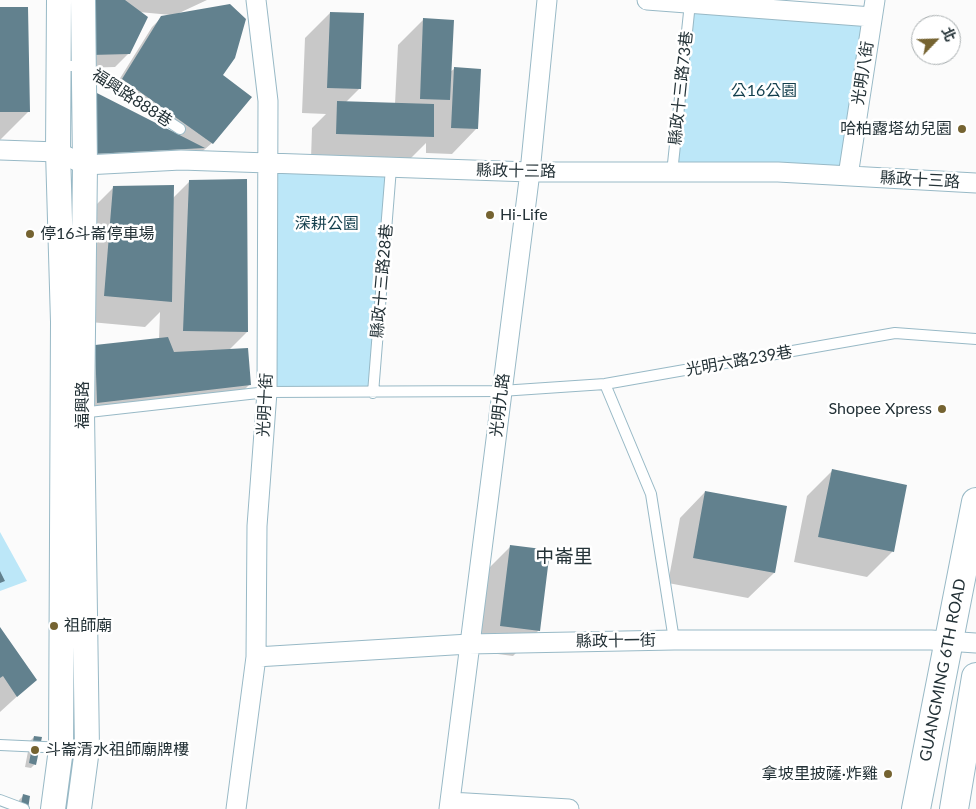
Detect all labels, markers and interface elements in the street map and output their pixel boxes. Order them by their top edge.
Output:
north arrow [911,15,961,65]
text: 北 [939,24,960,44]
street label: 縣政十三路73巷 [665,30,697,146]
street label: 光明八街 [849,40,877,106]
street label: 福興路888巷 [88,65,176,131]
park label: 公16公園 [731,81,797,101]
place label: 哈柏露塔幼兒園 [840,119,952,139]
marker: 哈柏露塔幼兒園 [956,123,968,135]
street label: 縣政十三路 [476,161,556,181]
street label: 縣政十三路 [880,168,960,192]
place label: Hi-Life [500,205,548,225]
marker: Hi-Life [484,209,496,221]
park label: 深耕公園 [295,214,359,234]
street label: 縣政十三路28巷 [367,223,397,339]
place label: 停16斗崙停車場 [40,224,155,244]
marker: 停16斗崙停車場 [24,228,36,240]
street label: 光明六路239巷 [684,342,794,380]
street label: 光明九路 [487,372,513,438]
street label: 光明十街 [254,373,276,437]
street label: 福興路 [73,381,93,429]
place label: Shopee Xpress [829,399,932,419]
marker: Shopee Xpress [936,403,948,415]
district label: 中崙里 [536,546,592,568]
street label: GUANGMING 6TH ROAD [916,577,970,763]
place label: 祖師廟 [64,616,112,636]
marker: 祖師廟 [48,620,60,632]
street label: 縣政十一街 [576,631,656,651]
place label: 斗崙清水祖師廟牌樓 [45,740,189,760]
marker: 斗崙清水祖師廟牌樓 [29,744,41,756]
place label: 拿坡里披薩·炸雞 [762,764,878,784]
marker: 拿坡里披薩·炸雞 [882,768,894,780]

